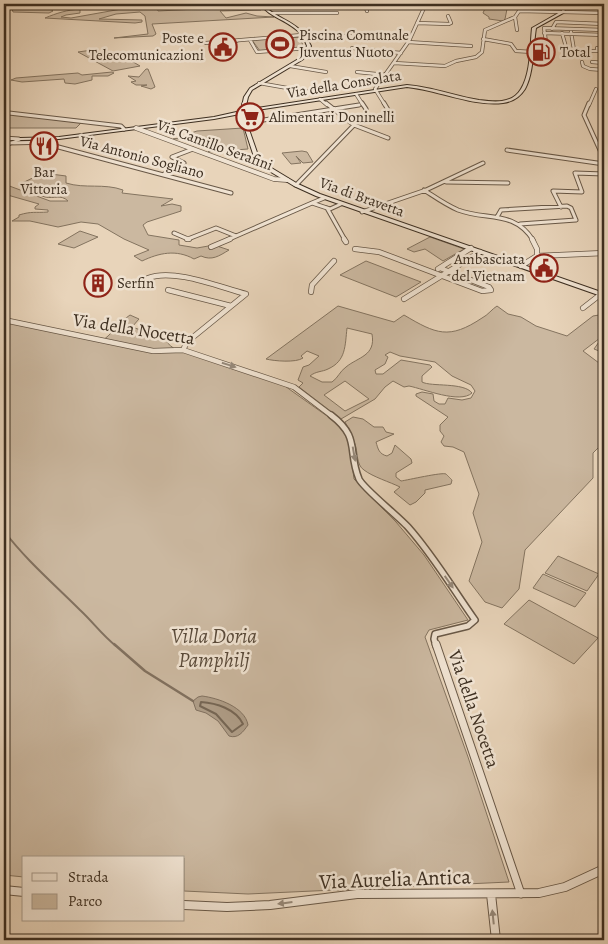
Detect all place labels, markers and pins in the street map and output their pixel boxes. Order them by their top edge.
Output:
place label: Piscina Comunale Juventus Nuoto [299,25,409,62]
place label: Poste e Telecomunicazioni [89,28,204,65]
sports icon: Piscina Comunale Juventus Nuoto [265,29,295,59]
public building icon: Poste e Telecomunicazioni [208,32,238,62]
fuel station icon: Total [526,37,556,67]
place label: Total [560,42,591,62]
supermarket icon: Alimentari Doninelli [235,102,265,132]
place label: Alimentari Doninelli [268,107,395,127]
restaurant icon: Bar Vittoria [29,131,59,161]
place label: Bar Vittoria [19,162,68,199]
place label: Ambasciata del Vietnam [451,249,526,286]
public building icon: Ambasciata del Vietnam [529,253,559,283]
building icon: Serfin [83,268,113,298]
place label: Serfin [117,273,154,293]

